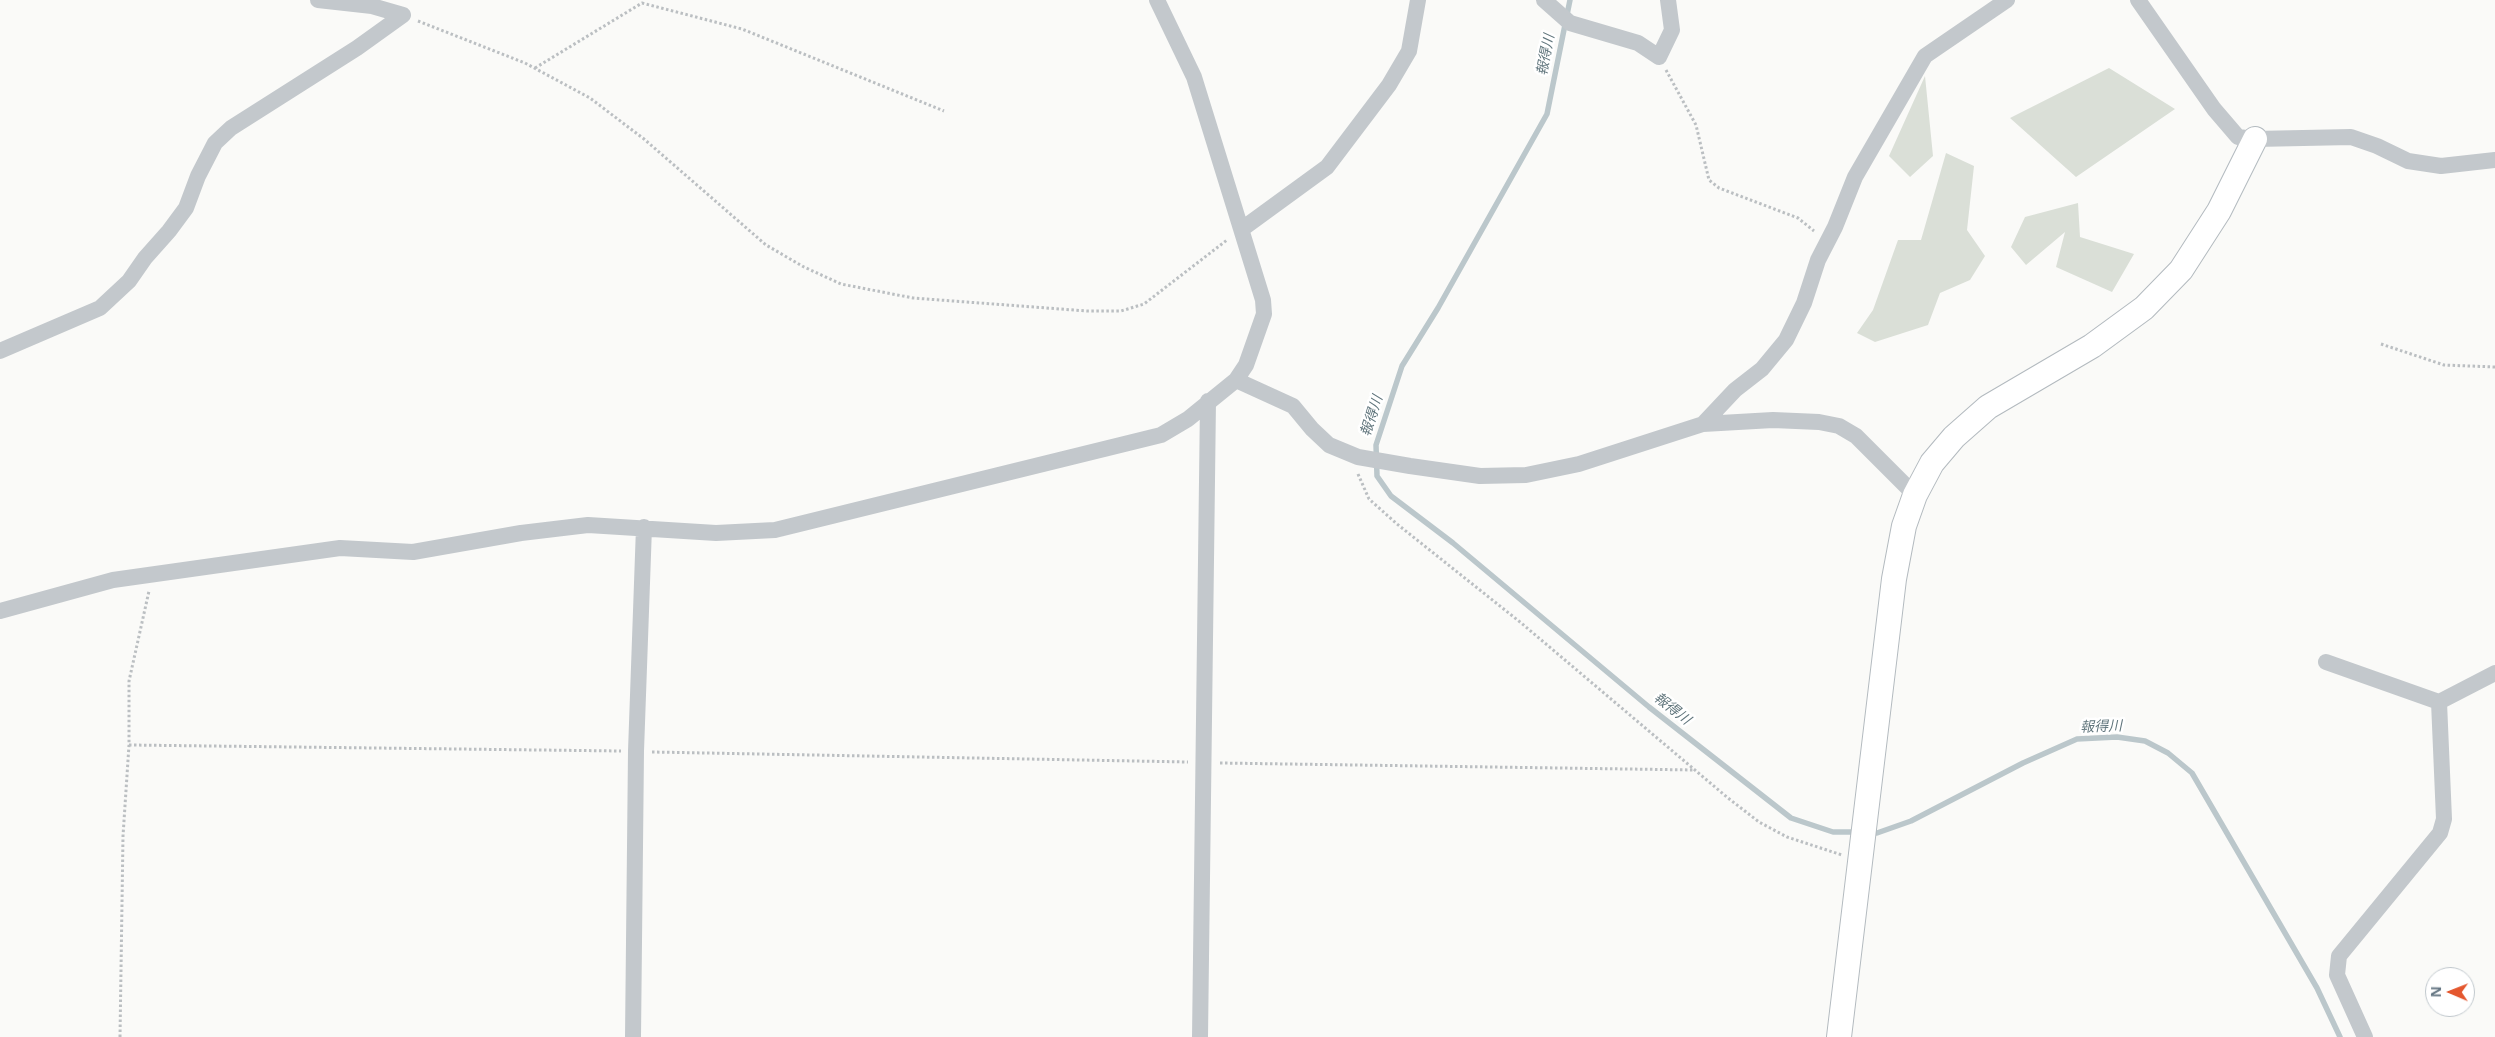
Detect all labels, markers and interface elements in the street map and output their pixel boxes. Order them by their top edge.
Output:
water label: 報得川 [1534,33,1558,77]
water label: 報得川 [1358,393,1386,439]
water label: 報得川 [1650,689,1694,729]
water label: 報得川 [2080,718,2122,736]
north arrow [2425,967,2475,1017]
text: N [2426,986,2445,998]

